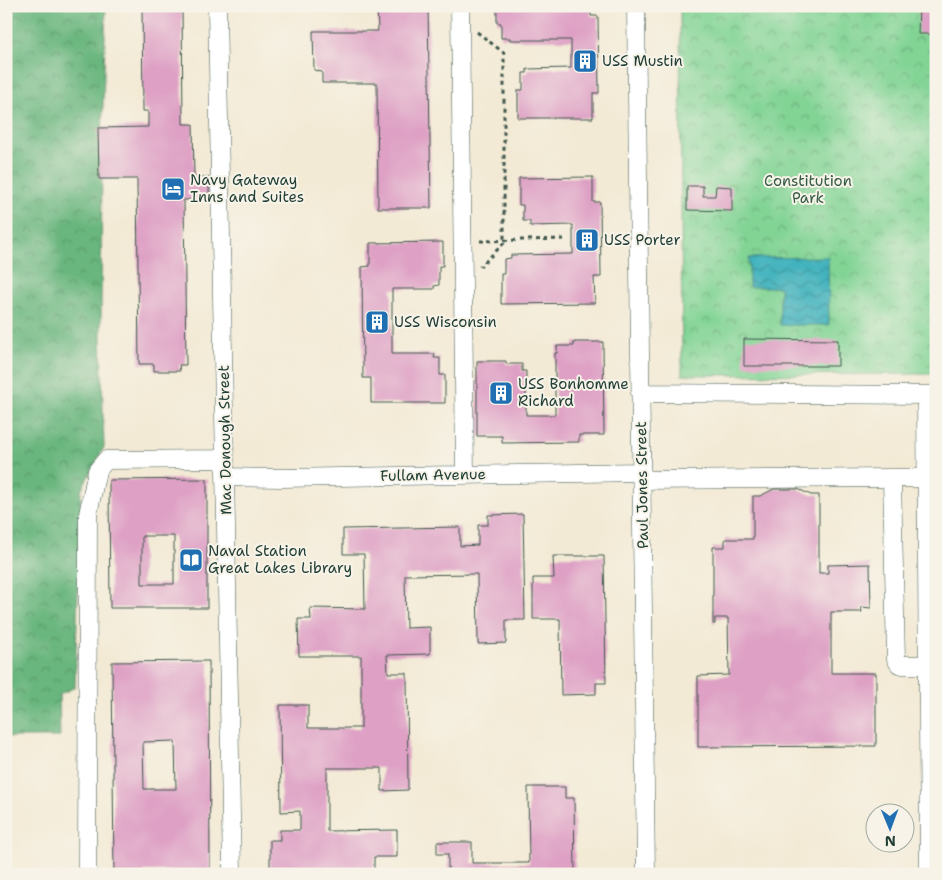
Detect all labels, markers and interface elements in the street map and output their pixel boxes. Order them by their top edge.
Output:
building icon: USS Mustin [572,48,598,74]
place label: USS Mustin [602,51,683,71]
place label: Navy Gateway Inns and Suites [190,170,304,207]
park label: Constitution Park [764,171,852,208]
hotel icon: Navy Gateway Inns and Suites [160,176,186,202]
building icon: USS Porter [574,227,600,253]
place label: USS Porter [604,230,681,250]
building icon: USS Wisconsin [364,309,390,335]
place label: USS Wisconsin [394,312,497,332]
street label: Mac Donough Street [214,365,236,515]
place label: USS Bonhomme Richard [518,374,629,411]
building icon: USS Bonhomme Richard [488,380,514,406]
street label: Paul Jones Street [631,421,653,549]
street label: Fullam Avenue [380,464,486,486]
place label: Naval Station Great Lakes Library [208,541,352,578]
library icon: Naval Station Great Lakes Library [178,547,204,573]
north arrow [864,802,914,852]
text: N [885,832,896,850]

